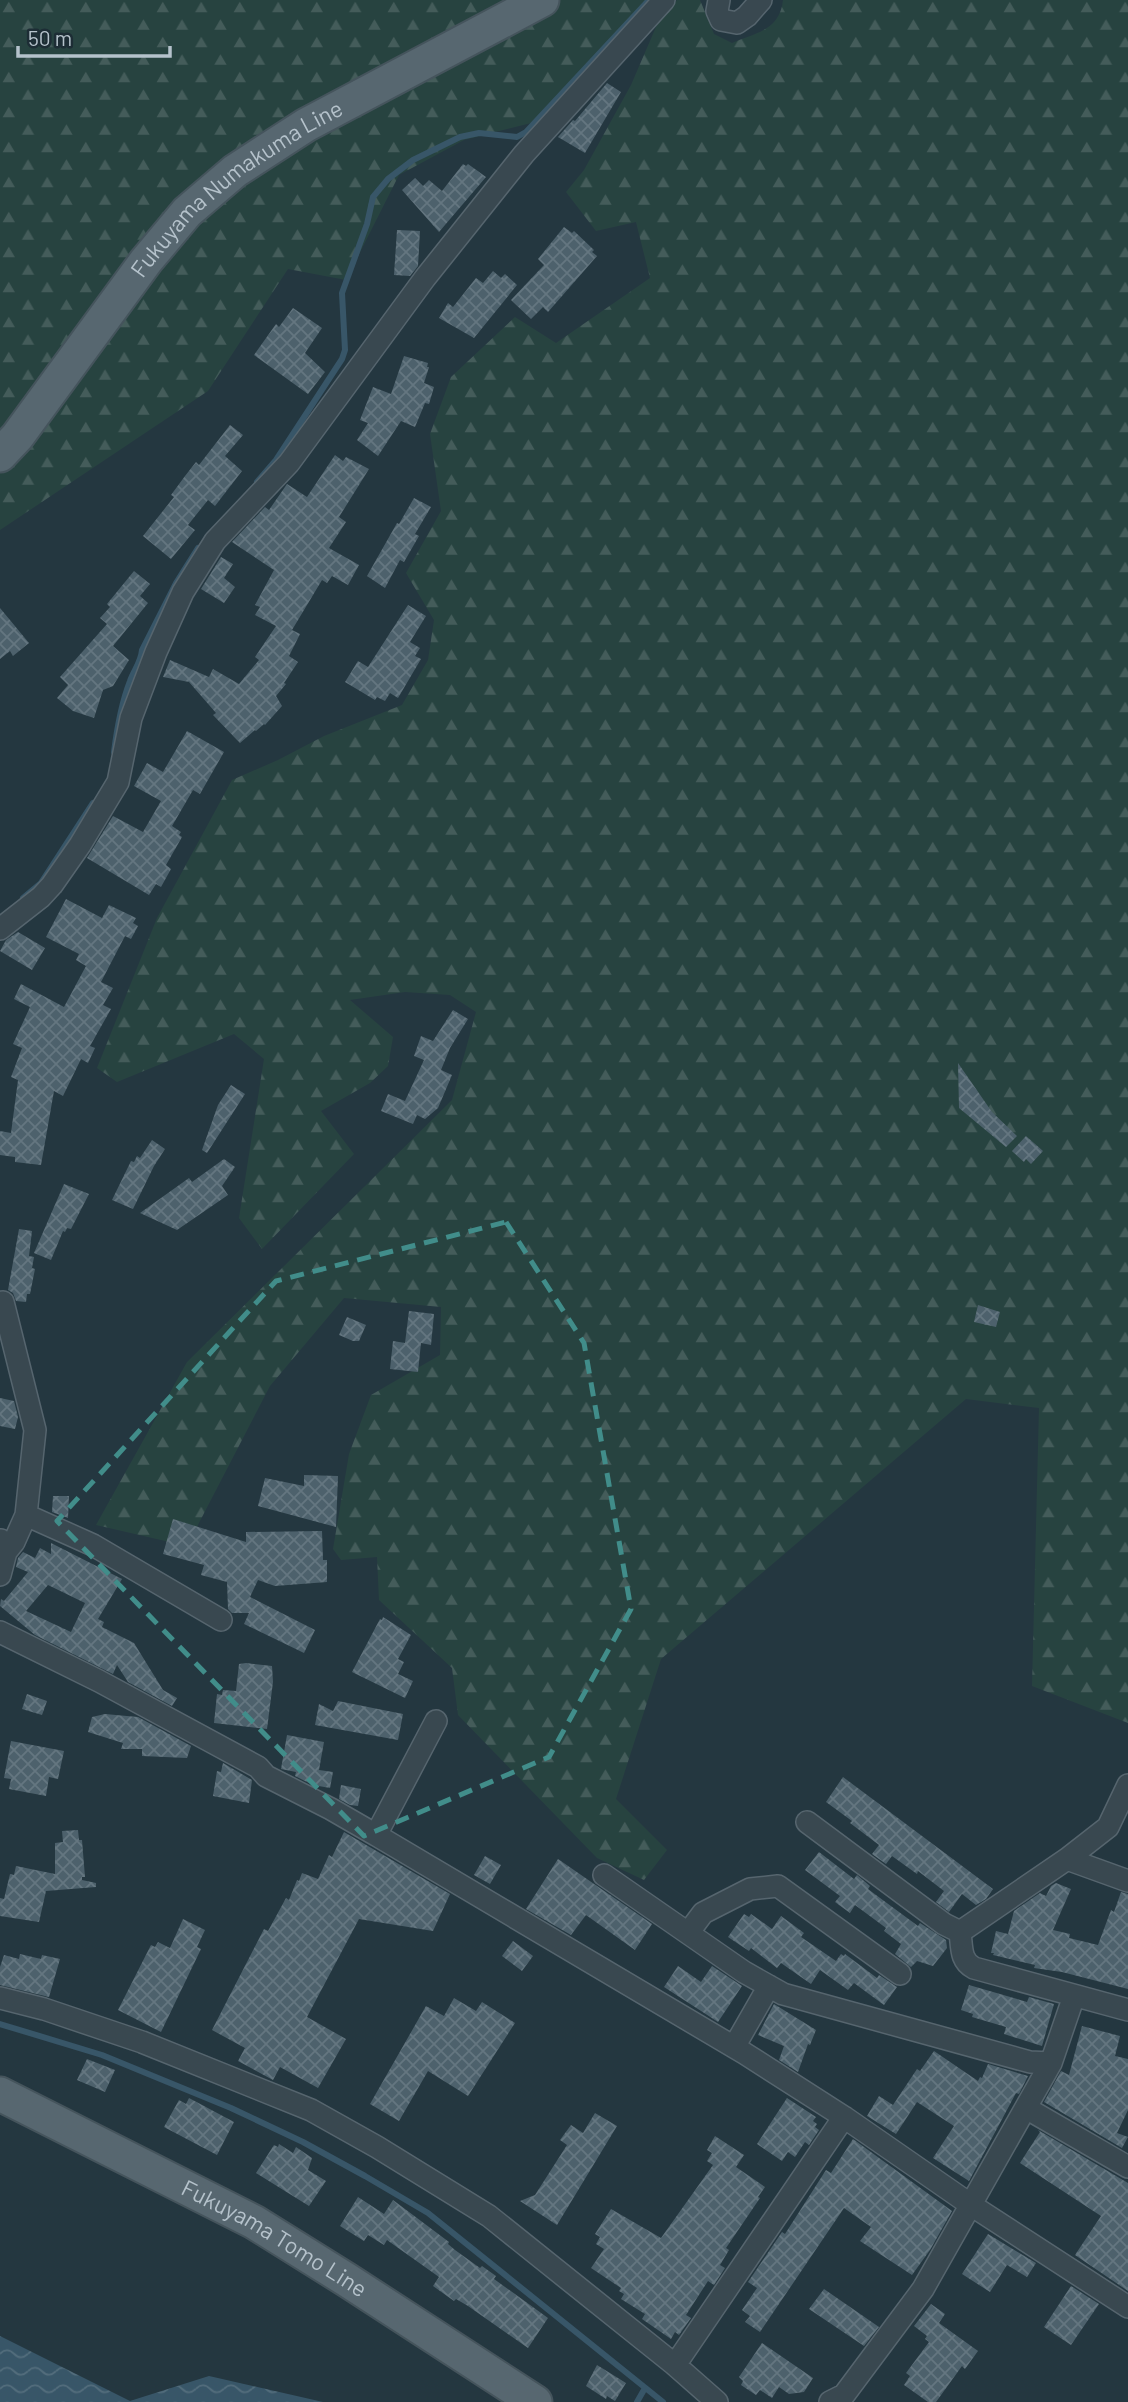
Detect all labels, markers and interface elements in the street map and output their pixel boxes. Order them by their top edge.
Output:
scale bar [18,14,170,58]
text: 50 m [28,25,72,50]
street label: Fukuyama Numakuma Line [124,93,347,282]
street label: Fukuyama Tomo Line [177,2173,373,2302]

